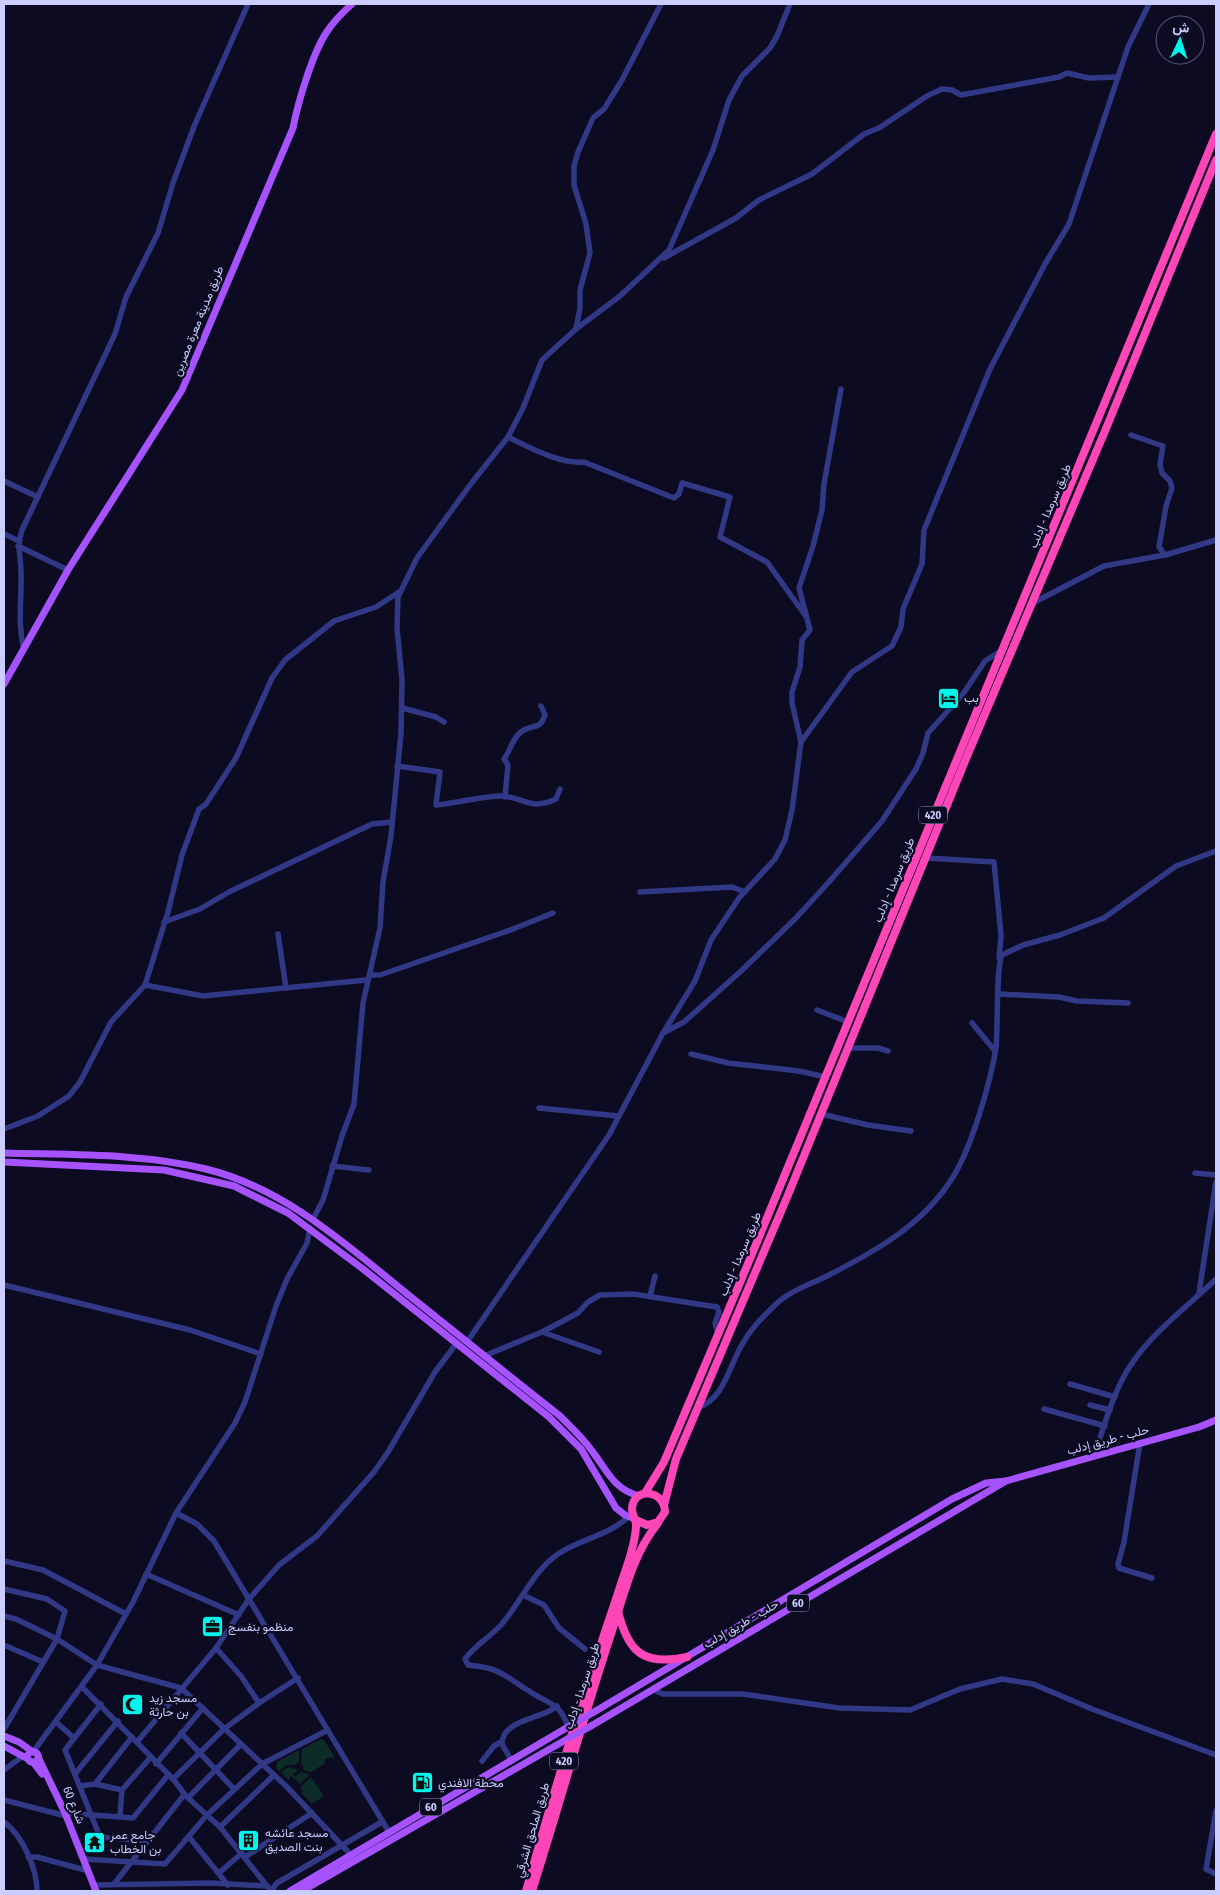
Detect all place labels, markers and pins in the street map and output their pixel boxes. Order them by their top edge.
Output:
hotel icon: بب [936,686,960,710]
place label: بب [964,691,979,705]
office icon: منظمو بنفسج [200,1615,224,1639]
place label: منظمو بنفسج [228,1620,294,1636]
place label: مسجد زيد بن حارثة [149,1691,197,1720]
mosque icon: مسجد زيد بن حارثة [121,1693,145,1717]
fuel station icon: محطة الافندي [410,1771,434,1795]
place label: محطة الافندي [438,1776,504,1793]
place label: مسجد عائشه بنت الصديق [265,1826,328,1855]
place label: جامع عمر بن الخطاب [109,1828,161,1857]
building icon: مسجد عائشه بنت الصديق [237,1828,261,1852]
temple icon: جامع عمر بن الخطاب [82,1830,106,1854]

